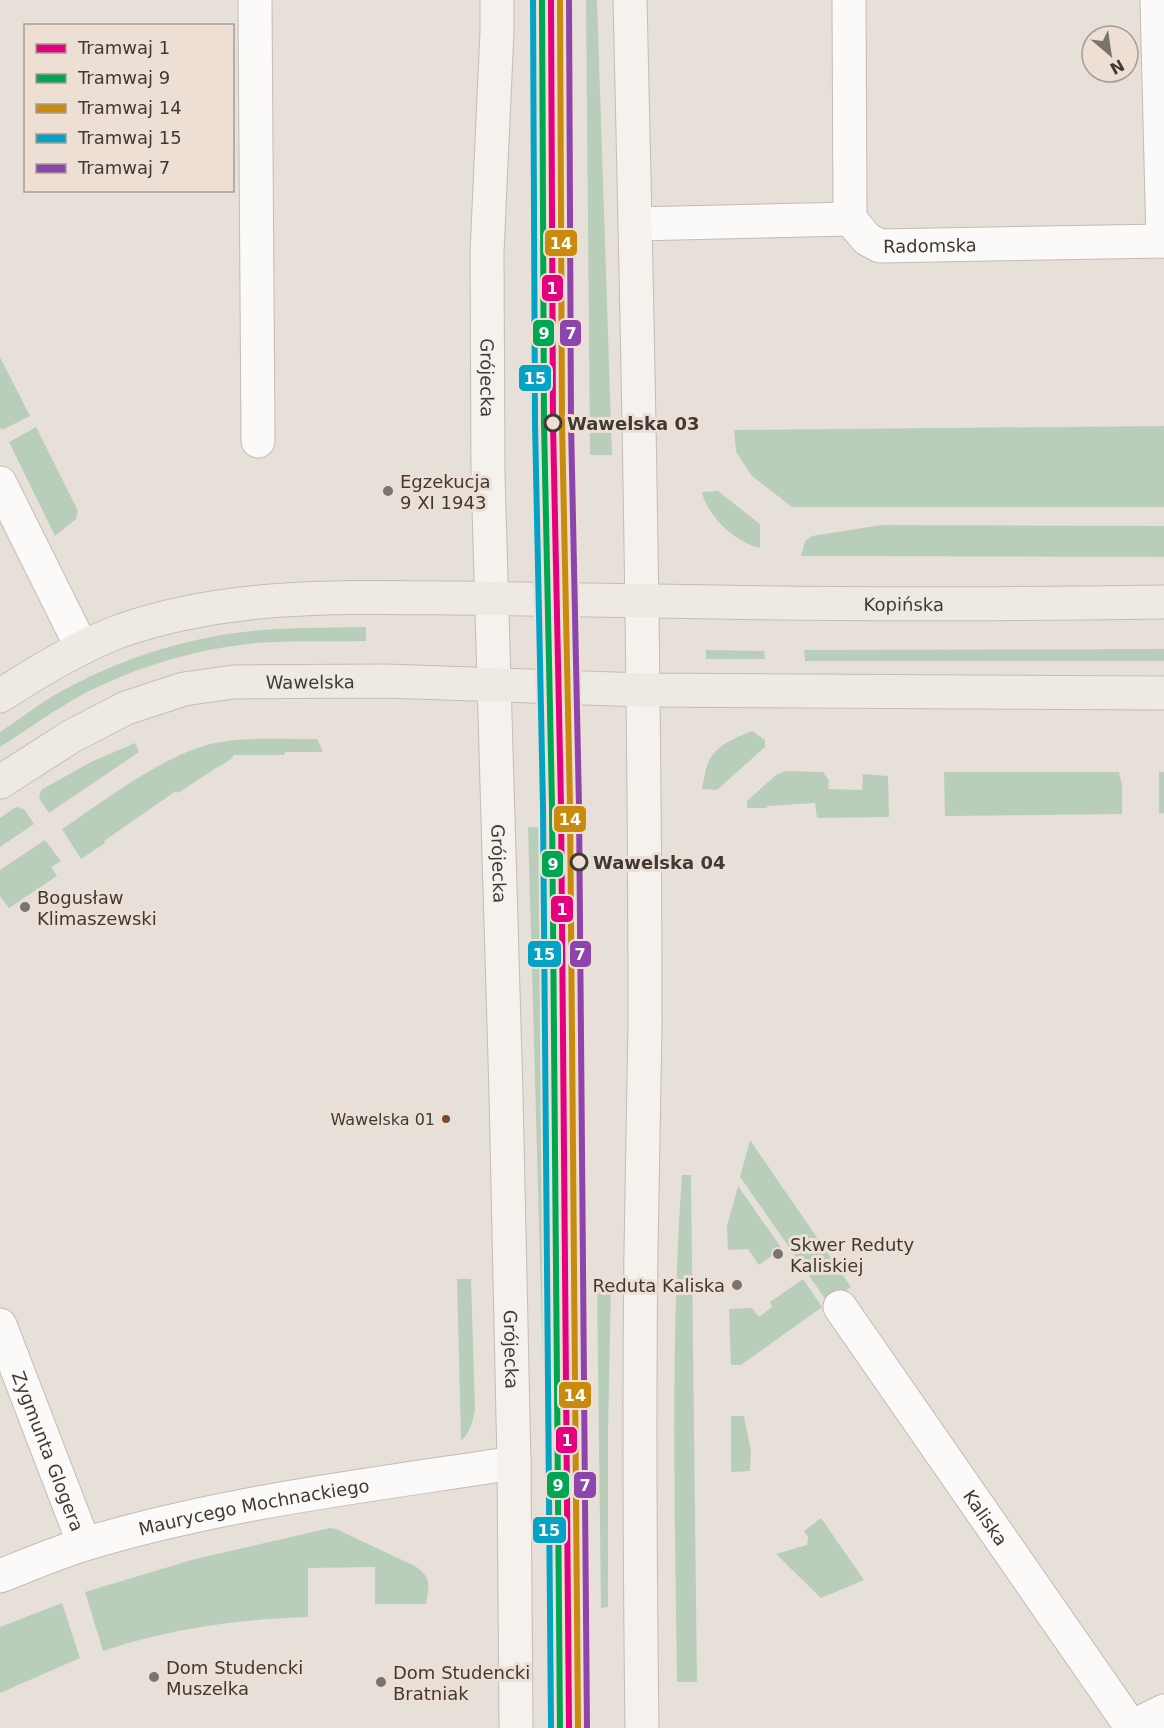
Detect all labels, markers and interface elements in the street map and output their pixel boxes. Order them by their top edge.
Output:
legend [24,24,234,192]
north arrow [1080,24,1140,84]
text: Tramwaj 1 [77,37,170,58]
text: N [1107,55,1127,78]
text: Tramwaj 9 [77,67,170,88]
text: Tramwaj 14 [77,97,182,118]
text: Tramwaj 15 [77,127,182,148]
text: Tramwaj 7 [77,157,170,178]
line badge: 14 [544,229,578,257]
text: 14 [550,234,572,253]
street label: Radomska [883,234,977,256]
line badge: 1 [541,274,564,302]
text: 1 [546,279,558,298]
line badge: 9 [532,319,555,347]
line badge: 7 [559,319,582,347]
text: 9 [538,324,550,343]
text: 7 [565,324,577,343]
street label: Grójecka [477,338,498,417]
line badge: 15 [518,364,552,392]
text: 15 [524,369,546,388]
place label: Wawelska 03 [567,413,700,434]
marker: Wawelska 03 [544,414,562,432]
place label: Egzekucja 9 XI 1943 [400,471,491,513]
marker: Egzekucja 9 XI 1943 [381,484,395,498]
street label: Kopińska [864,593,944,614]
street label: Wawelska [266,671,355,692]
line badge: 14 [553,805,587,833]
text: 14 [559,810,581,829]
street label: Grójecka [488,824,511,903]
line badge: 9 [541,850,564,878]
place label: Wawelska 04 [593,852,726,873]
marker: Wawelska 04 [570,853,588,871]
text: 9 [547,855,559,874]
place label: Bogusław Klimaszewski [37,887,157,929]
line badge: 1 [550,895,574,923]
marker: Bogusław Klimaszewski [18,900,32,914]
text: 1 [556,900,568,919]
line badge: 15 [527,940,562,968]
line badge: 7 [569,940,592,968]
text: 15 [533,945,555,964]
text: 7 [574,945,586,964]
place label: Wawelska 01 [330,1110,435,1129]
marker: Wawelska 01 [440,1113,452,1125]
place label: Skwer Reduty Kaliskiej [790,1234,914,1276]
marker: Skwer Reduty Kaliskiej [771,1247,785,1261]
place label: Reduta Kaliska [593,1275,725,1296]
marker: Reduta Kaliska [730,1278,744,1292]
street label: Grójecka [500,1310,523,1389]
street label: Zygmunta Glogera [8,1368,89,1534]
line badge: 14 [558,1381,592,1409]
text: 14 [564,1386,586,1405]
line badge: 1 [555,1426,578,1454]
text: 1 [561,1431,573,1450]
line badge: 9 [546,1471,570,1499]
line badge: 7 [573,1471,597,1499]
street label: Maurycego Mochnackiego [136,1474,371,1539]
text: 9 [552,1476,564,1495]
text: 7 [579,1476,591,1495]
street label: Kaliska [959,1485,1013,1549]
line badge: 15 [532,1516,567,1544]
text: 15 [538,1521,560,1540]
place label: Dom Studencki Muszelka [166,1657,303,1699]
place label: Dom Studencki Bratniak [393,1662,530,1704]
marker: Dom Studencki Muszelka [147,1670,161,1684]
marker: Dom Studencki Bratniak [374,1675,388,1689]

